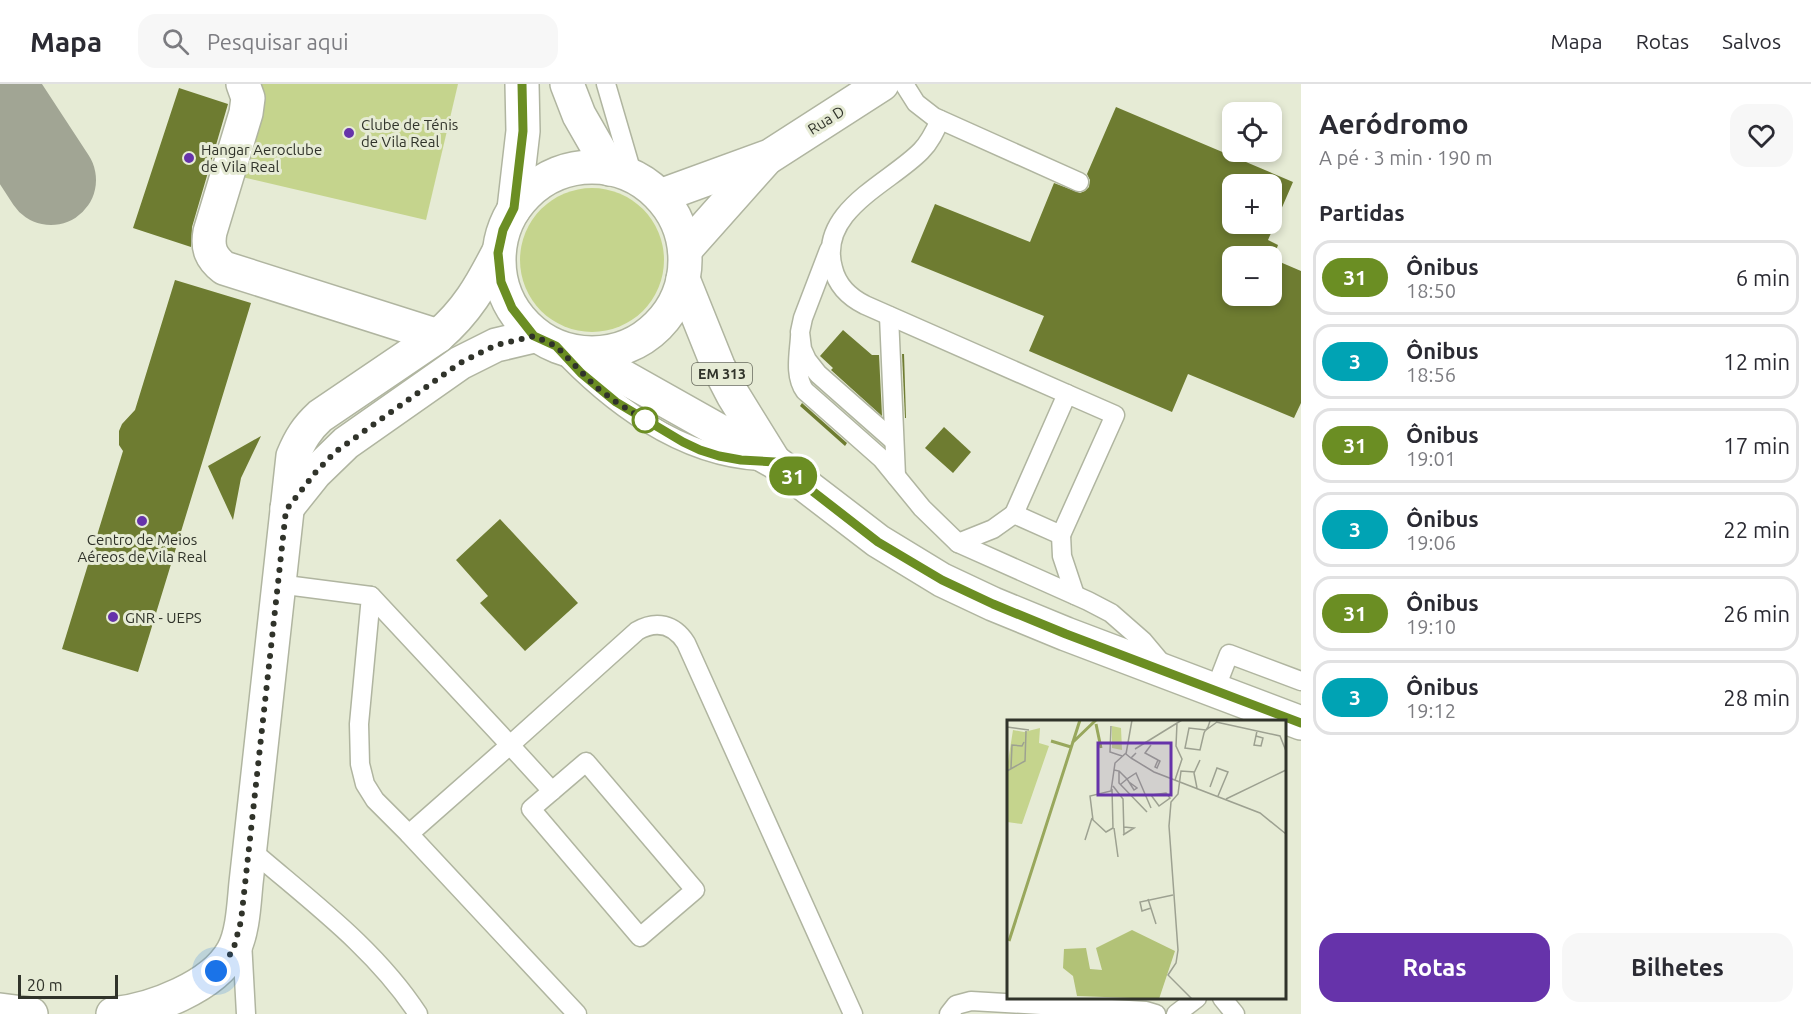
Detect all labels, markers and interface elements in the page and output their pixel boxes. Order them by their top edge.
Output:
search box [138,14,558,68]
icon: search [159,25,192,58]
text: Mapa [30,26,102,57]
text: Pesquisar aqui [207,29,349,54]
text: Mapa [1551,29,1603,53]
text: Rotas [1636,29,1689,53]
text: Salvos [1722,29,1781,53]
street label: Rua D [805,102,847,138]
map controls [1222,102,1282,306]
button: locate [1222,102,1282,162]
button: heart [1730,104,1793,167]
text: Aeródromo [1319,108,1469,139]
place label: Clube de Ténis de Vila Real [361,116,458,150]
marker: Clube de Ténis de Vila Real [342,126,356,140]
place label: Hangar Aeroclube de Vila Real [201,141,322,175]
text: A pé · 3 min · 190 m [1319,146,1493,169]
marker: Hangar Aeroclube de Vila Real [182,151,196,165]
button: + [1222,174,1282,234]
text: Partidas [1319,200,1405,225]
button: − [1222,246,1282,306]
text: Ônibus [1406,254,1479,279]
text: 31 [1343,265,1367,289]
text: 6 min [1736,265,1790,290]
text: 18:50 [1406,279,1456,302]
text: Ônibus [1406,338,1479,363]
text: 3 [1349,349,1361,373]
text: 12 min [1723,349,1790,374]
road number: EM 313 [692,363,752,385]
text: 18:56 [1406,363,1456,386]
unlabelled marker [632,407,658,433]
text: Ônibus [1406,422,1479,447]
text: 31 [1343,433,1367,457]
text: 17 min [1723,433,1790,458]
text: 19:01 [1406,447,1456,470]
line badge: 31 [766,456,820,496]
text: 31 [781,464,805,488]
text: Ônibus [1406,506,1479,531]
marker: Centro de Meios Aéreos de Vila Real [135,514,149,528]
text: 3 [1349,517,1361,541]
text: 22 min [1723,517,1790,542]
place label: Centro de Meios Aéreos de Vila Real [77,531,207,565]
text: 19:06 [1406,531,1456,554]
text: Ônibus [1406,590,1479,615]
text: 31 [1343,601,1367,625]
text: 26 min [1723,601,1790,626]
place label: GNR - UEPS [125,609,202,626]
marker: GNR - UEPS [106,610,120,624]
text: 19:10 [1406,615,1456,638]
text: Ônibus [1406,674,1479,699]
text: 3 [1349,685,1361,709]
text: 28 min [1723,685,1790,710]
text: 19:12 [1406,699,1456,722]
inset map [1007,720,1286,999]
button: Rotas [1319,933,1550,1002]
button: Bilhetes [1562,933,1793,1002]
your location [201,956,231,986]
scale bar [18,972,118,1000]
text: 20 m [27,976,63,994]

